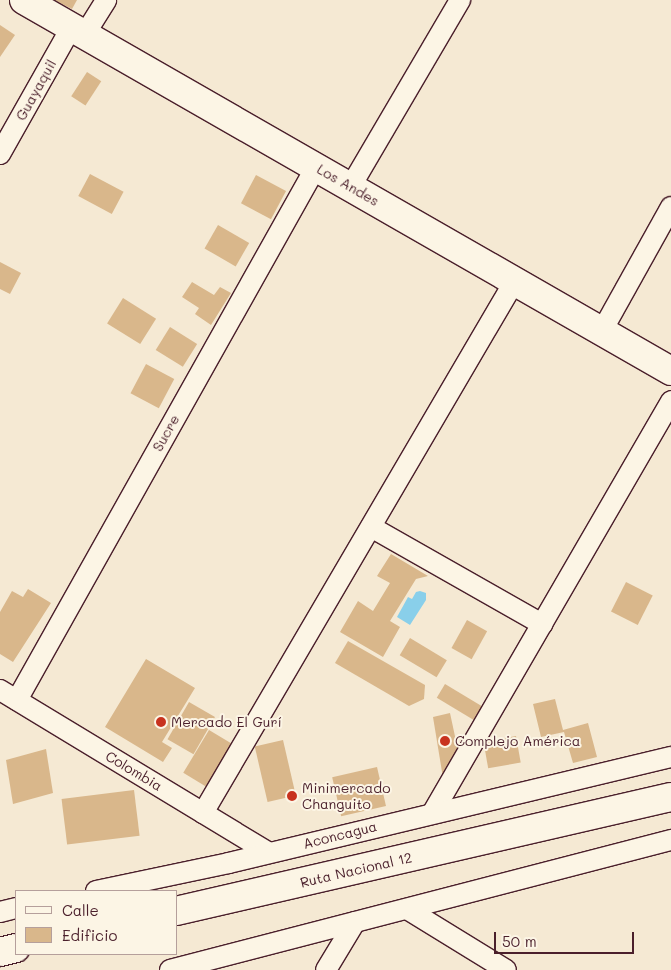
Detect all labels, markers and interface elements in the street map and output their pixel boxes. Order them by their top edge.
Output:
street label: Guayaquil [12,57,60,123]
street label: Los Andes [314,161,382,209]
street label: Sucre [149,412,183,454]
place label: Mercado El Gurí [171,714,282,730]
marker: Mercado El Gurí [155,716,167,728]
place label: Complejo América [455,733,581,749]
marker: Complejo América [439,735,451,747]
street label: Colombia [103,748,165,794]
place label: Minimercado Changuito [302,780,390,812]
marker: Minimercado Changuito [286,790,298,802]
street label: Aconcagua [301,818,379,852]
street label: Ruta Nacional 12 [298,849,414,891]
legend [15,890,178,955]
text: Calle [62,900,99,920]
scale bar [496,922,636,954]
text: Edificio [62,925,117,945]
text: 50 m [502,931,537,951]

